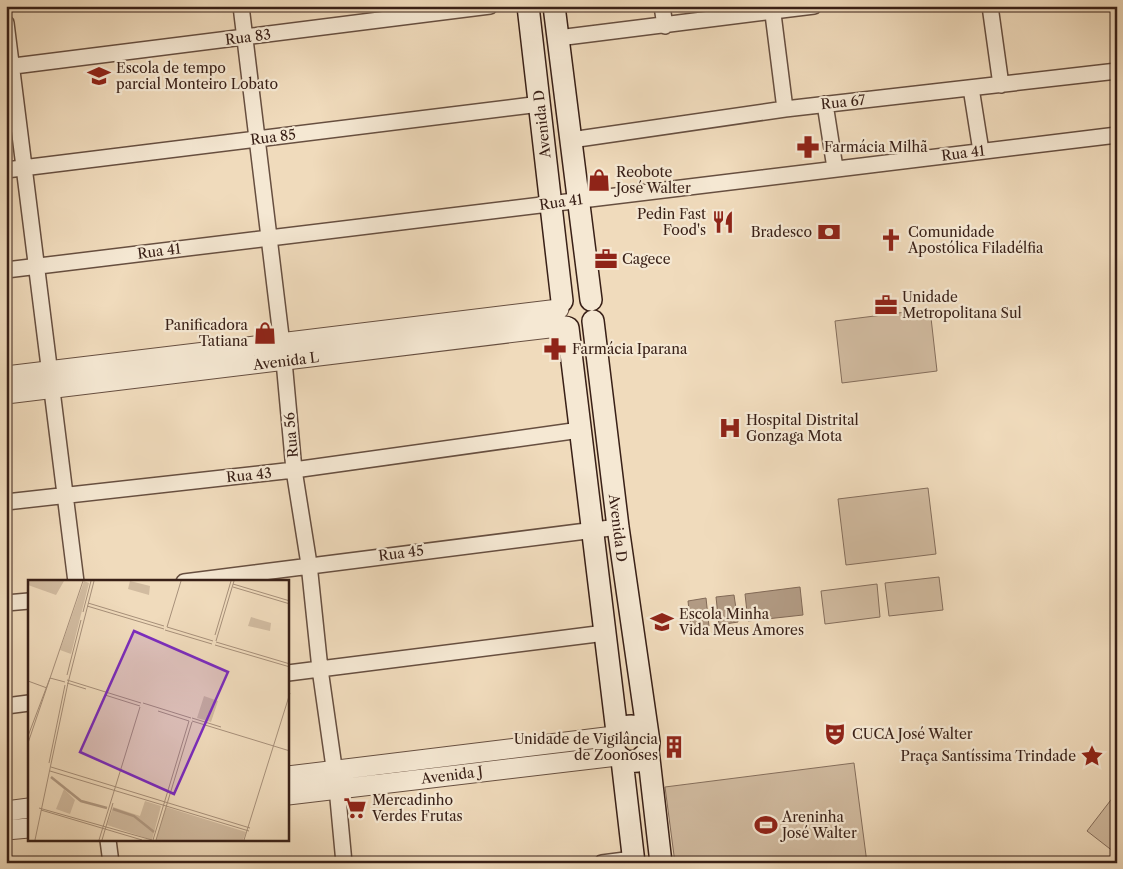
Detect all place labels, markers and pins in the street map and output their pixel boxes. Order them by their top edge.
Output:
place label: Escola de tempo parcial Monteiro Lobato [116,59,278,93]
school or university icon: Escola de tempo parcial Monteiro Lobato [86,63,112,89]
pharmacy icon: Farmácia Milhã [795,134,821,160]
place label: Farmácia Milhã [824,138,928,156]
place label: Reobote José Walter [614,163,691,197]
shop icon: Reobote José Walter [586,167,612,193]
place label: Pedin Fast Food's [637,205,706,239]
restaurant icon: Pedin Fast Food's [710,209,736,235]
bank icon: Bradesco [816,219,842,245]
place label: Bradesco [751,223,812,241]
place label: Comunidade Apostólica Filadélfia [907,223,1044,257]
church icon: Comunidade Apostólica Filadélfia [878,227,904,253]
office icon: Cagece [593,246,619,272]
place label: Cagece [622,250,671,268]
place label: Unidade Metropolitana Sul [902,288,1022,322]
office icon: Unidade Metropolitana Sul [873,292,899,318]
place label: Panificadora Tatiana [165,316,249,350]
shop icon: Panificadora Tatiana [252,320,278,346]
pharmacy icon: Farmácia Iparana [542,336,568,362]
place label: Farmácia Iparana [572,340,688,358]
place label: Hospital Distrital Gonzaga Mota [746,411,859,445]
hospital icon: Hospital Distrital Gonzaga Mota [717,415,743,441]
place label: Escola Minha Vida Meus Amores [678,605,804,639]
school or university icon: Escola Minha Vida Meus Amores [649,609,675,635]
theatre icon: CUCA José Walter [822,721,848,747]
place label: CUCA José Walter [852,725,973,743]
place label: Unidade de Vigilância de Zoonoses [514,730,659,764]
building icon: Unidade de Vigilância de Zoonoses [661,734,687,760]
place icon: Praça Santíssima Trindade [1079,743,1105,769]
place label: Praça Santíssima Trindade [901,747,1076,765]
place label: Mercadinho Verdes Frutas [371,791,463,825]
supermarket icon: Mercadinho Verdes Frutas [342,795,368,821]
place label: Areninha José Walter [780,808,857,842]
sports icon: Areninha José Walter [753,812,779,838]

